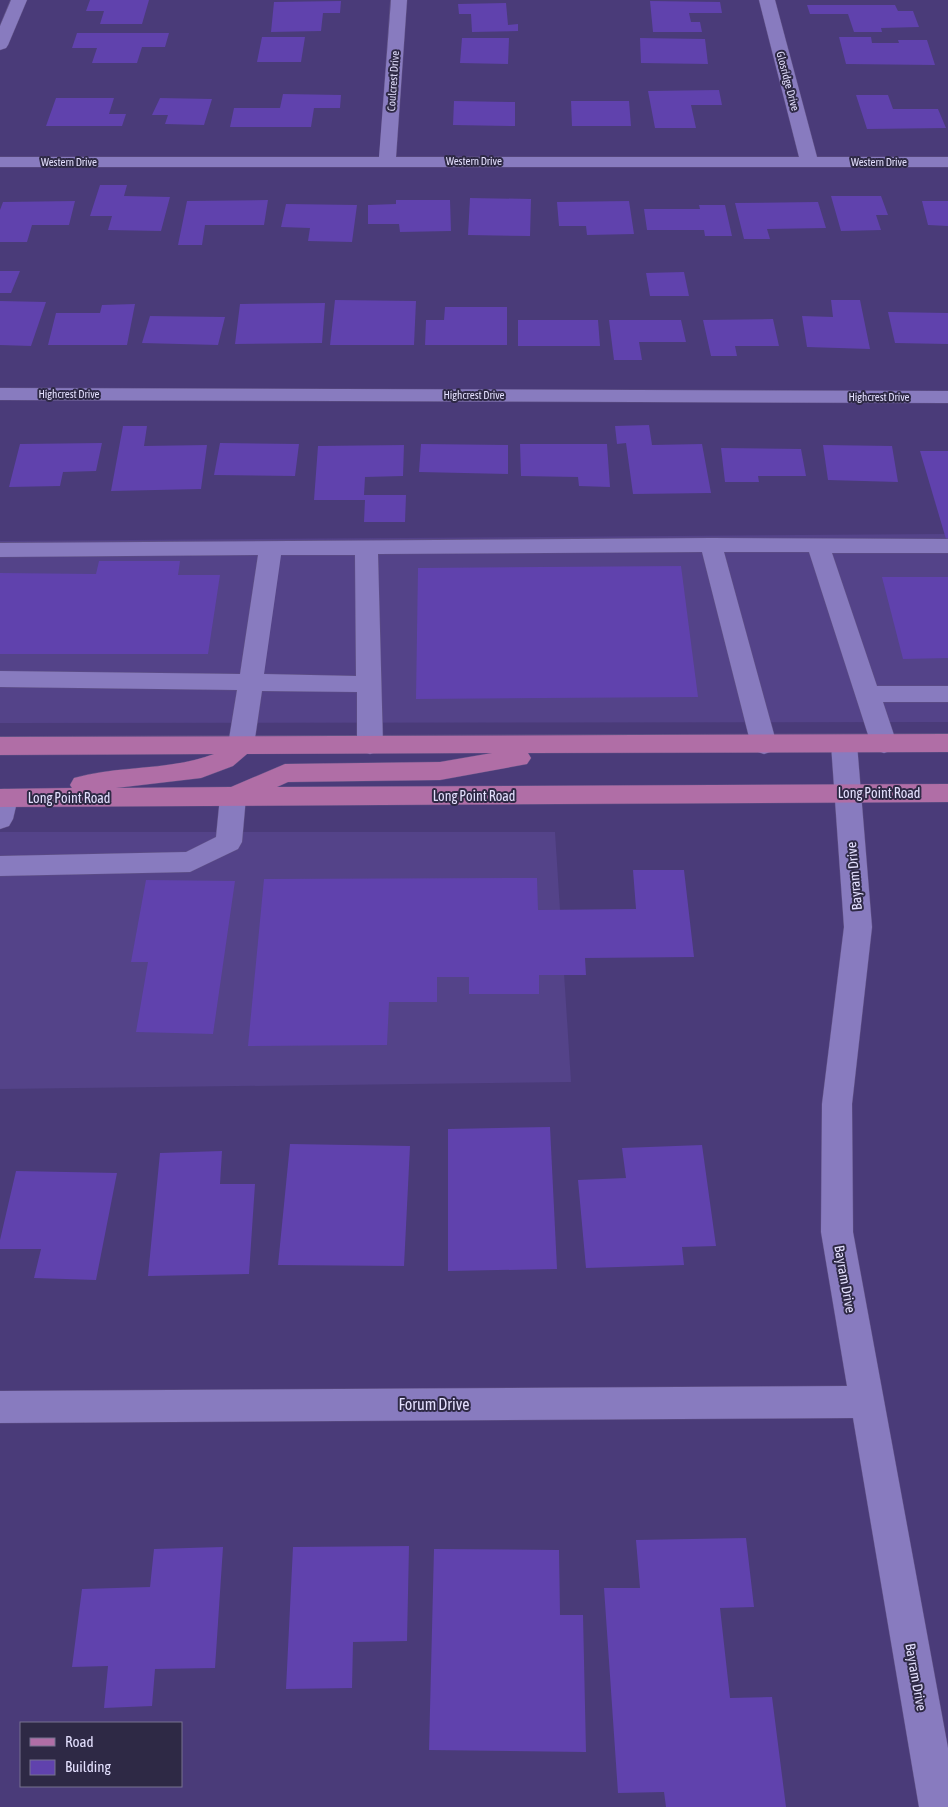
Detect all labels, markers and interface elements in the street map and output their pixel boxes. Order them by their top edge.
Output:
street label: Coulcrest Drive [385,50,401,112]
street label: Glosridge Drive [774,50,802,112]
street label: Western Drive [446,155,502,167]
street label: Western Drive [41,156,97,168]
street label: Western Drive [851,156,907,168]
street label: Highcrest Drive [38,388,100,400]
street label: Highcrest Drive [443,389,505,401]
street label: Highcrest Drive [848,391,910,403]
street label: Long Point Road [838,785,920,801]
street label: Long Point Road [433,788,515,804]
street label: Long Point Road [28,790,110,806]
street label: Bayram Drive [843,841,865,911]
street label: Bayram Drive [831,1244,859,1314]
street label: Forum Drive [399,1395,469,1413]
street label: Bayram Drive [902,1642,930,1712]
legend [20,1722,182,1787]
text: Road [65,1733,94,1750]
text: Building [65,1758,111,1775]

